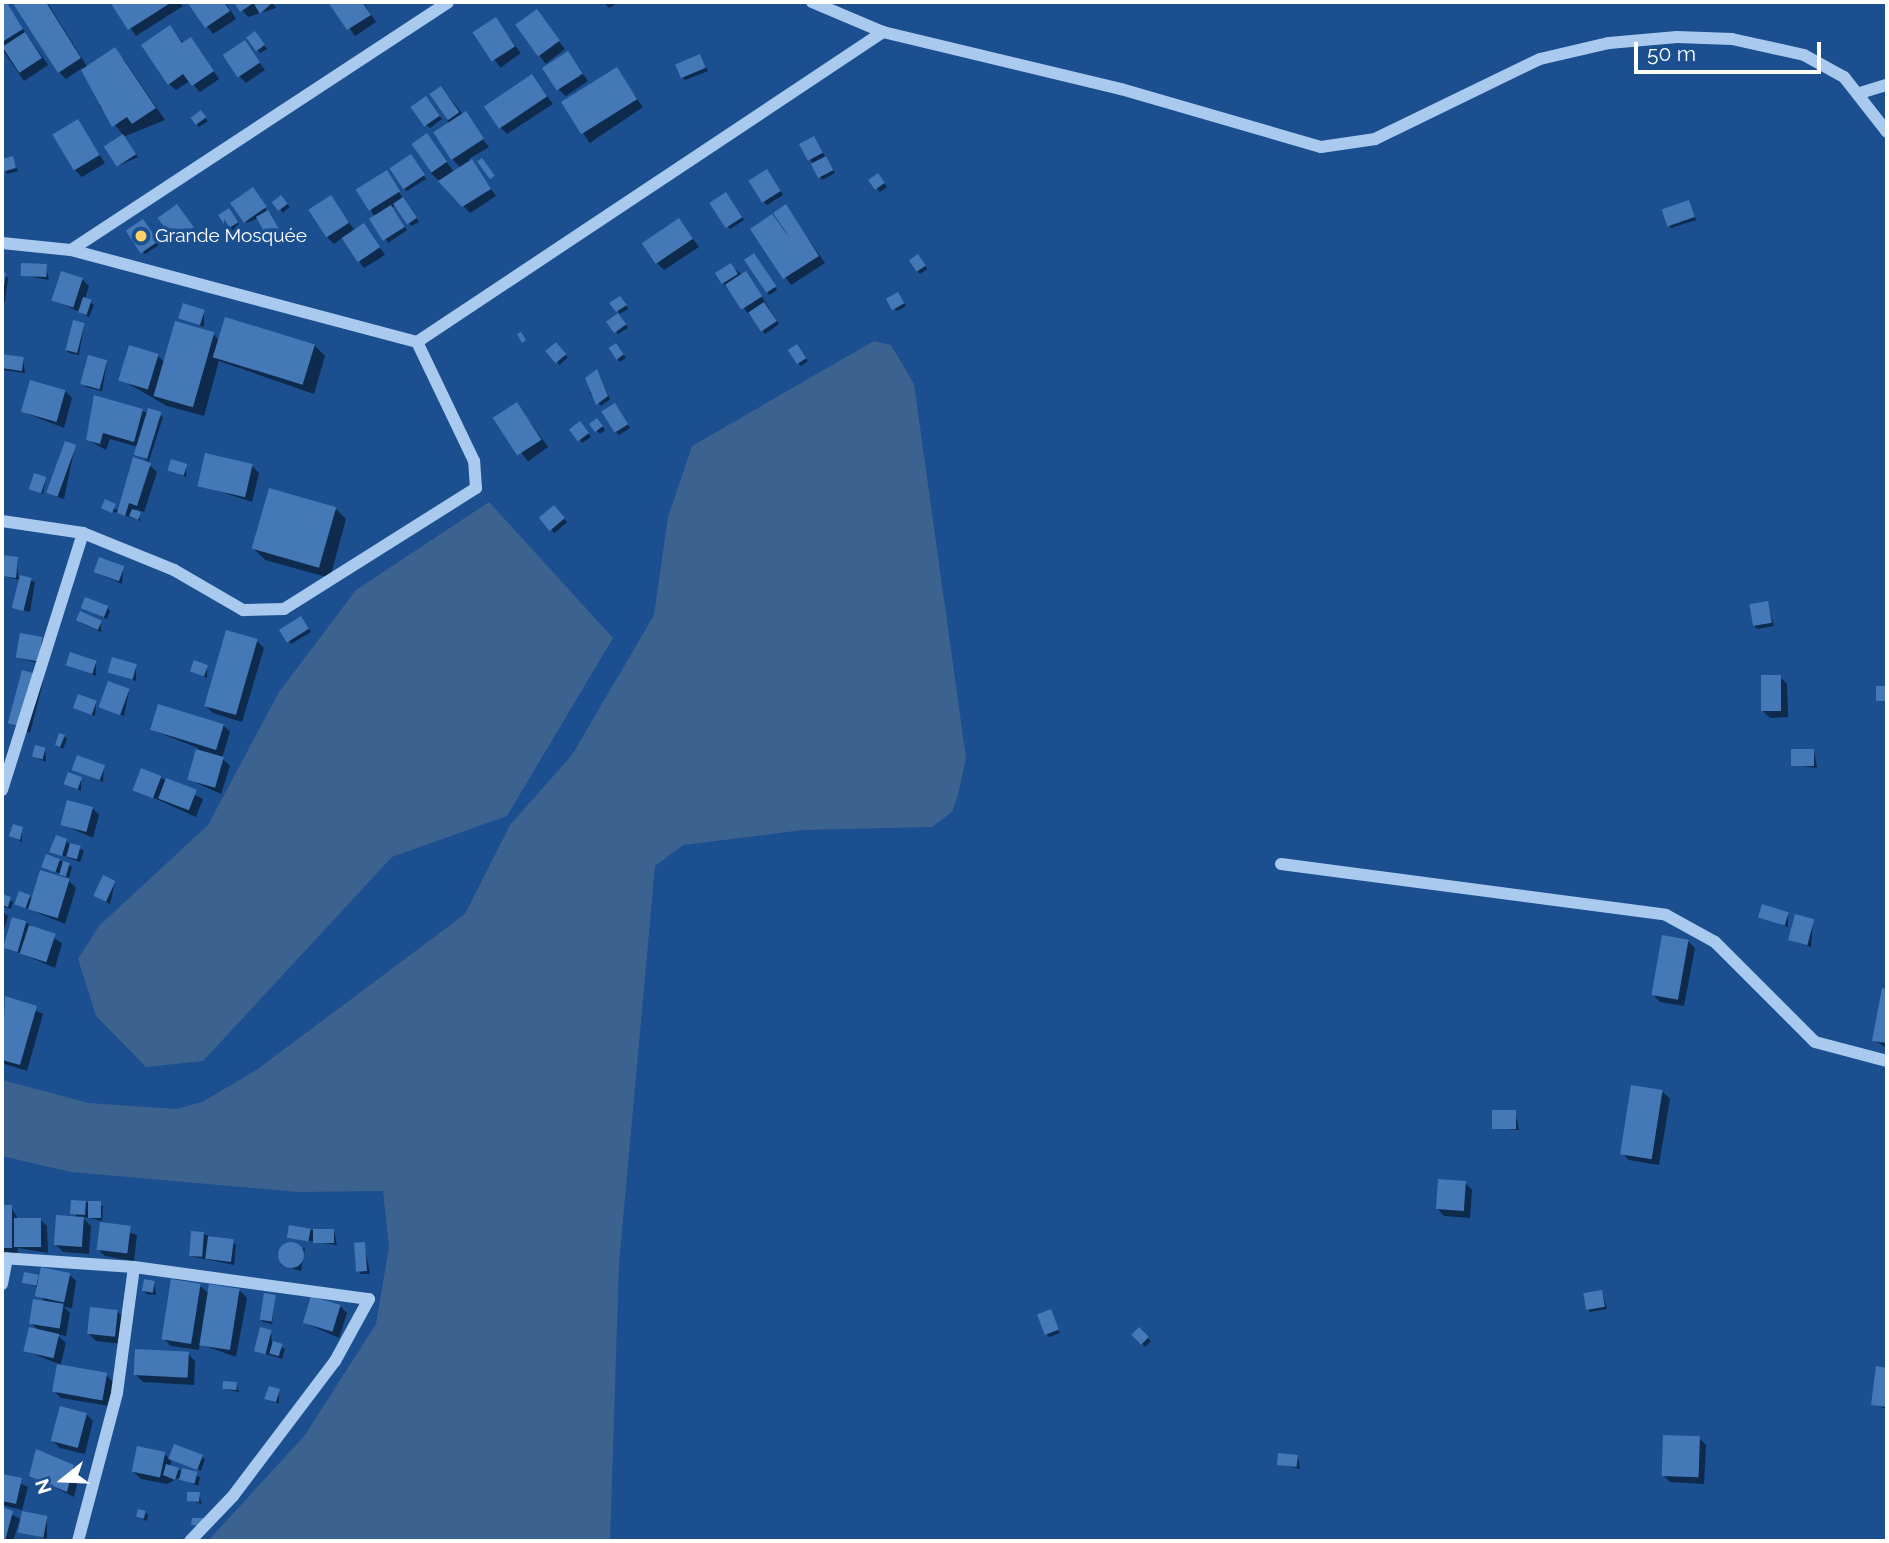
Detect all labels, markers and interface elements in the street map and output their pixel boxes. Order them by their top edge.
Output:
scale bar [1637,28,1824,72]
text: 50 m [1647,41,1696,66]
place label: Grande Mosquée [155,225,307,247]
marker: Grande Mosquée [133,228,149,244]
north arrow [28,1445,98,1515]
text: N [30,1476,56,1497]

